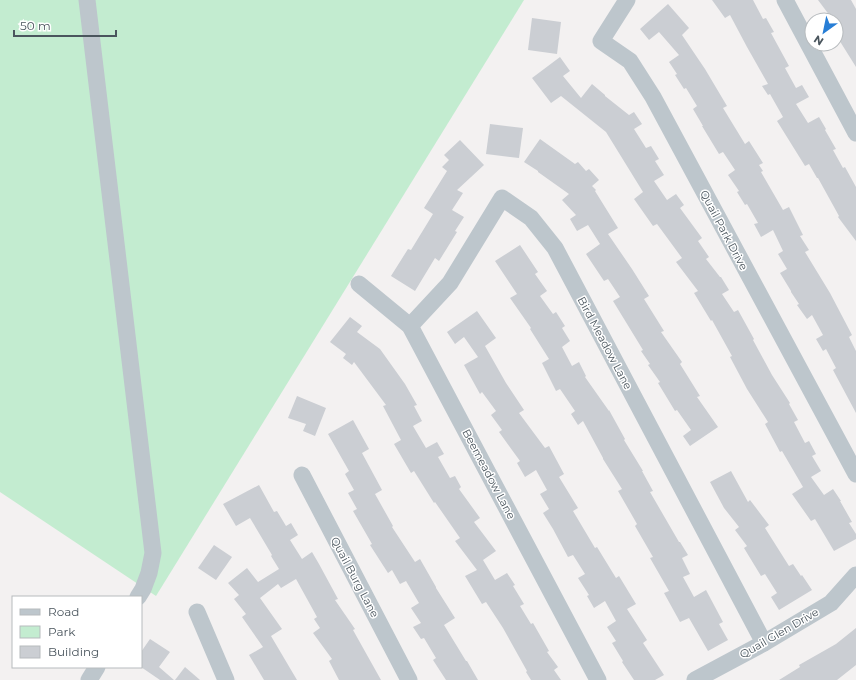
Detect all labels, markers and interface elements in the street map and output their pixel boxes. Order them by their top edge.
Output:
scale bar [14,12,116,38]
north arrow [804,12,844,52]
text: 50 m [20,18,51,33]
text: N [811,32,826,49]
street label: Quail Park Drive [697,188,751,273]
street label: Bird Meadow Lane [575,294,636,392]
street label: Beemeadow Lane [459,427,519,522]
street label: Quail Burg Lane [328,534,382,620]
legend [12,596,142,668]
text: Road [48,604,79,619]
street label: Quail Glen Drive [737,604,821,661]
text: Park [48,624,76,639]
text: Building [48,644,99,659]

